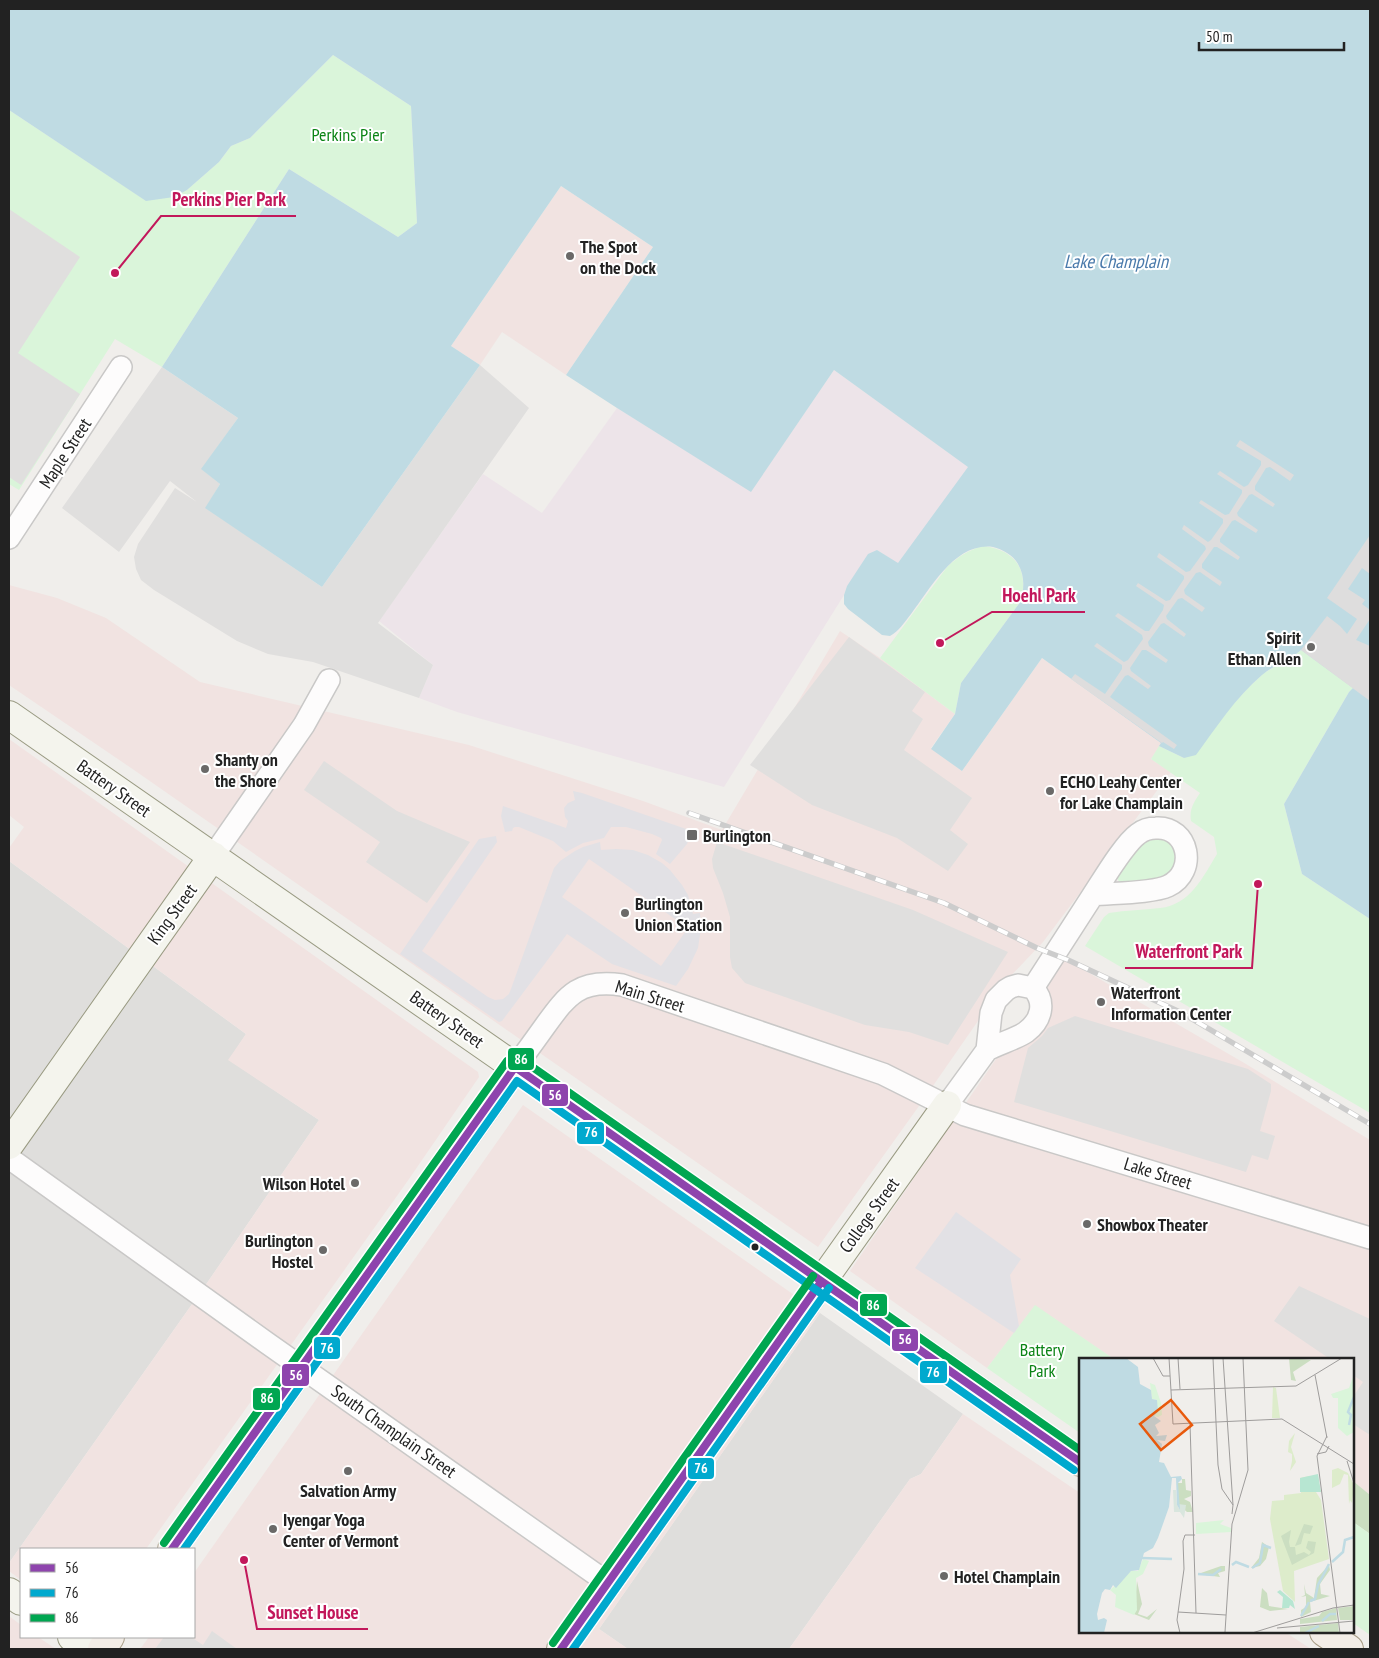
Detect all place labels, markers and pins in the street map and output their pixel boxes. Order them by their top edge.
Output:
callout: Perkins Pier Park [161,182,296,216]
place label: The Spot on the Dock [580,235,656,279]
marker: The Spot on the Dock [564,250,576,262]
callout: Hoehl Park [992,578,1085,612]
place label: Spirit Ethan Allen [1228,626,1302,670]
marker: Spirit Ethan Allen [1305,641,1317,653]
place label: Shanty on the Shore [215,748,278,792]
marker: Shanty on the Shore [199,763,211,775]
place label: ECHO Leahy Center for Lake Champlain [1060,770,1183,814]
marker: ECHO Leahy Center for Lake Champlain [1044,785,1056,797]
place label: Burlington [703,824,771,847]
marker: Burlington [685,828,699,842]
place label: Burlington Union Station [635,892,722,936]
marker: Burlington Union Station [619,907,631,919]
callout: Waterfront Park [1125,934,1252,968]
place label: Waterfront Information Center [1110,981,1232,1025]
marker: Waterfront Information Center [1095,996,1107,1008]
place label: Wilson Hotel [262,1172,346,1195]
marker: Wilson Hotel [349,1177,361,1189]
place label: Showbox Theater [1097,1213,1209,1236]
marker: Showbox Theater [1081,1218,1093,1230]
place label: Burlington Hostel [245,1229,314,1273]
unlabelled marker [750,1242,760,1252]
marker: Burlington Hostel [317,1244,329,1256]
marker: Salvation Army [342,1465,354,1477]
place label: Salvation Army [300,1479,397,1502]
place label: Iyengar Yoga Center of Vermont [283,1508,399,1552]
marker: Iyengar Yoga Center of Vermont [267,1523,279,1535]
place label: Hotel Champlain [954,1565,1060,1588]
marker: Hotel Champlain [938,1570,950,1582]
callout: Sunset House [257,1595,368,1629]

